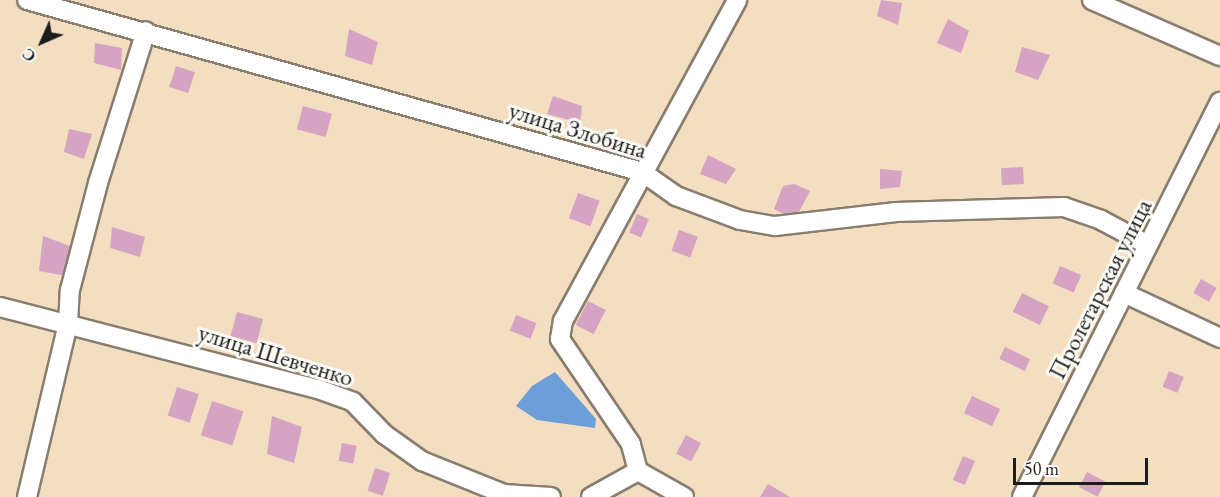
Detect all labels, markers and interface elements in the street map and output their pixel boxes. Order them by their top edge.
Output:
north arrow [12,12,72,72]
text: С [17,44,40,67]
street label: улица Злобина [506,95,650,165]
street label: Пролетарская улица [1042,194,1158,384]
street label: улица Шевченко [195,318,357,392]
scale bar [1016,446,1151,484]
text: 50 m [1024,457,1059,480]

